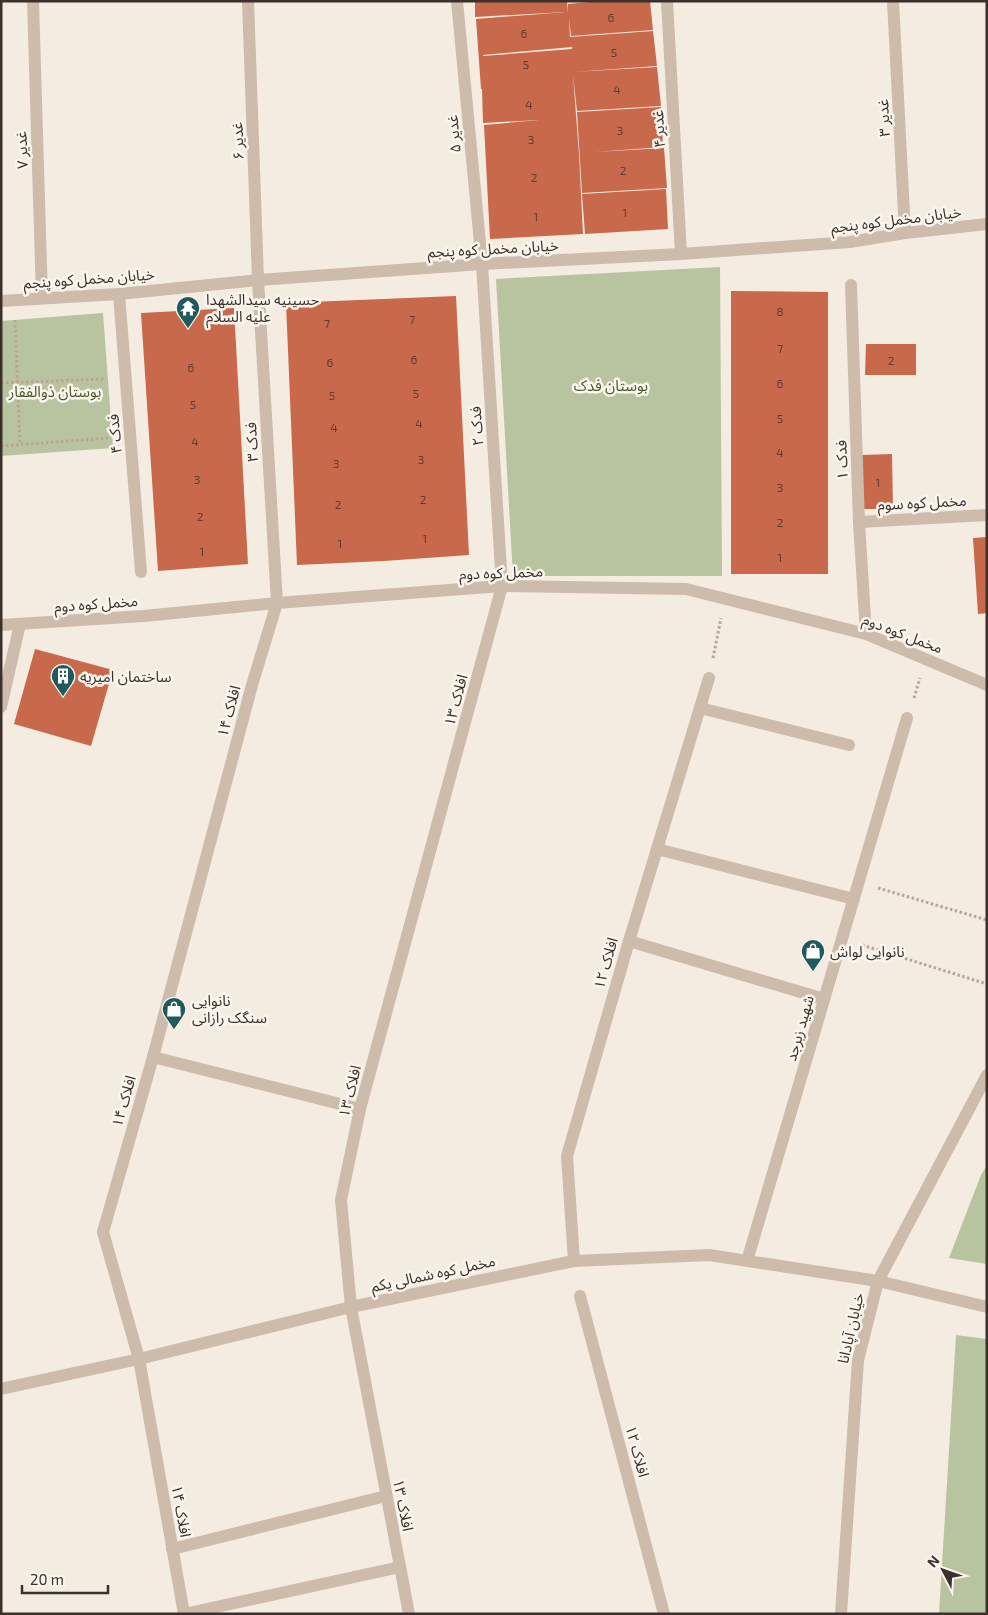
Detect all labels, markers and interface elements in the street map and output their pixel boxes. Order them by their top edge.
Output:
house number: 6 [608,10,615,24]
house number: 6 [521,26,528,40]
house number: 5 [611,45,617,59]
house number: 5 [523,57,529,71]
house number: 4 [613,82,621,96]
house number: 4 [525,97,533,111]
street label: غدیر ۳ [873,98,894,137]
street label: غدیر ۴ [648,109,669,148]
street label: غدیر ۵ [442,114,465,154]
street label: غدیر ۶ [227,121,248,160]
house number: 3 [617,123,623,137]
street label: غدیر ۷ [11,130,32,169]
house number: 3 [528,132,534,146]
house number: 2 [620,163,627,177]
house number: 2 [531,170,538,184]
street label: خیابان مخمل کوه پنجم [830,202,963,239]
house number: 1 [623,205,627,219]
house number: 1 [534,209,538,223]
street label: خیابان مخمل کوه پنجم [427,236,559,263]
street label: خیابان مخمل کوه پنجم [23,264,156,295]
place label: حسینیه سیدالشهدا علیه السلام [206,290,319,328]
temple icon: حسینیه سیدالشهدا علیه السلام [175,295,201,329]
house number: 8 [776,304,784,318]
house number: 7 [409,312,415,326]
house number: 7 [324,316,330,330]
house number: 7 [777,341,783,355]
house number: 6 [411,352,418,366]
house number: 2 [888,353,895,367]
house number: 6 [327,355,334,369]
house number: 6 [188,360,195,374]
park label: بوستان فدک [574,376,648,395]
house number: 6 [777,376,784,390]
park label: بوستان ذوالفقار [8,382,101,401]
house number: 5 [413,386,419,400]
house number: 5 [329,388,335,402]
house number: 5 [190,397,196,411]
street label: فدک ۲ [466,405,486,446]
house number: 5 [777,411,783,425]
street label: فدک ۴ [103,413,125,455]
house number: 4 [415,416,423,430]
house number: 4 [330,420,338,434]
street label: فدک ۳ [241,421,261,462]
house number: 4 [191,434,199,448]
street label: فدک ۱ [831,440,851,480]
house number: 4 [776,445,784,459]
house number: 3 [418,452,424,466]
house number: 3 [333,456,339,470]
house number: 3 [194,472,200,486]
house number: 1 [876,475,880,489]
house number: 3 [777,480,783,494]
street label: مخمل کوه سوم [877,491,967,516]
house number: 2 [420,492,427,506]
house number: 2 [335,497,342,511]
house number: 2 [197,509,204,523]
house number: 2 [777,515,784,529]
house number: 1 [423,531,427,545]
house number: 1 [338,536,342,550]
house number: 1 [200,544,204,558]
house number: 1 [778,550,782,564]
street label: مخمل کوه دوم [459,562,543,585]
street label: مخمل کوه دوم [53,591,139,618]
street label: مخمل کوه دوم [859,610,946,659]
building icon: ساختمان امیریه [50,663,76,697]
place label: ساختمان امیریه [80,667,172,686]
street label: افلاک ۱۳ [439,672,471,728]
street label: افلاک ۱۴ [212,683,244,739]
street label: افلاک ۱۲ [589,935,621,991]
shop icon: نانوایی لواش [800,938,826,972]
place label: نانوایی لواش [830,942,905,961]
place label: نانوایی سنگک رازانی [192,991,267,1027]
street label: شهید زبرجد [781,993,818,1063]
shop icon: نانوایی سنگک رازانی [161,996,187,1030]
street label: افلاک ۱۳ [334,1063,364,1119]
street label: افلاک ۱۴ [107,1073,139,1129]
street label: مخمل کوه شمالی‌ یکم [369,1251,497,1298]
street label: خیابان آپادانا [833,1291,869,1366]
street label: افلاک ۱۲ [622,1423,654,1479]
street label: افلاک ۱۳ [390,1477,418,1533]
street label: افلاک ۱۴ [169,1483,195,1539]
north arrow [918,1545,968,1595]
text: N [923,1552,943,1571]
scale bar [22,1562,109,1594]
text: 20 m [30,1570,64,1588]

